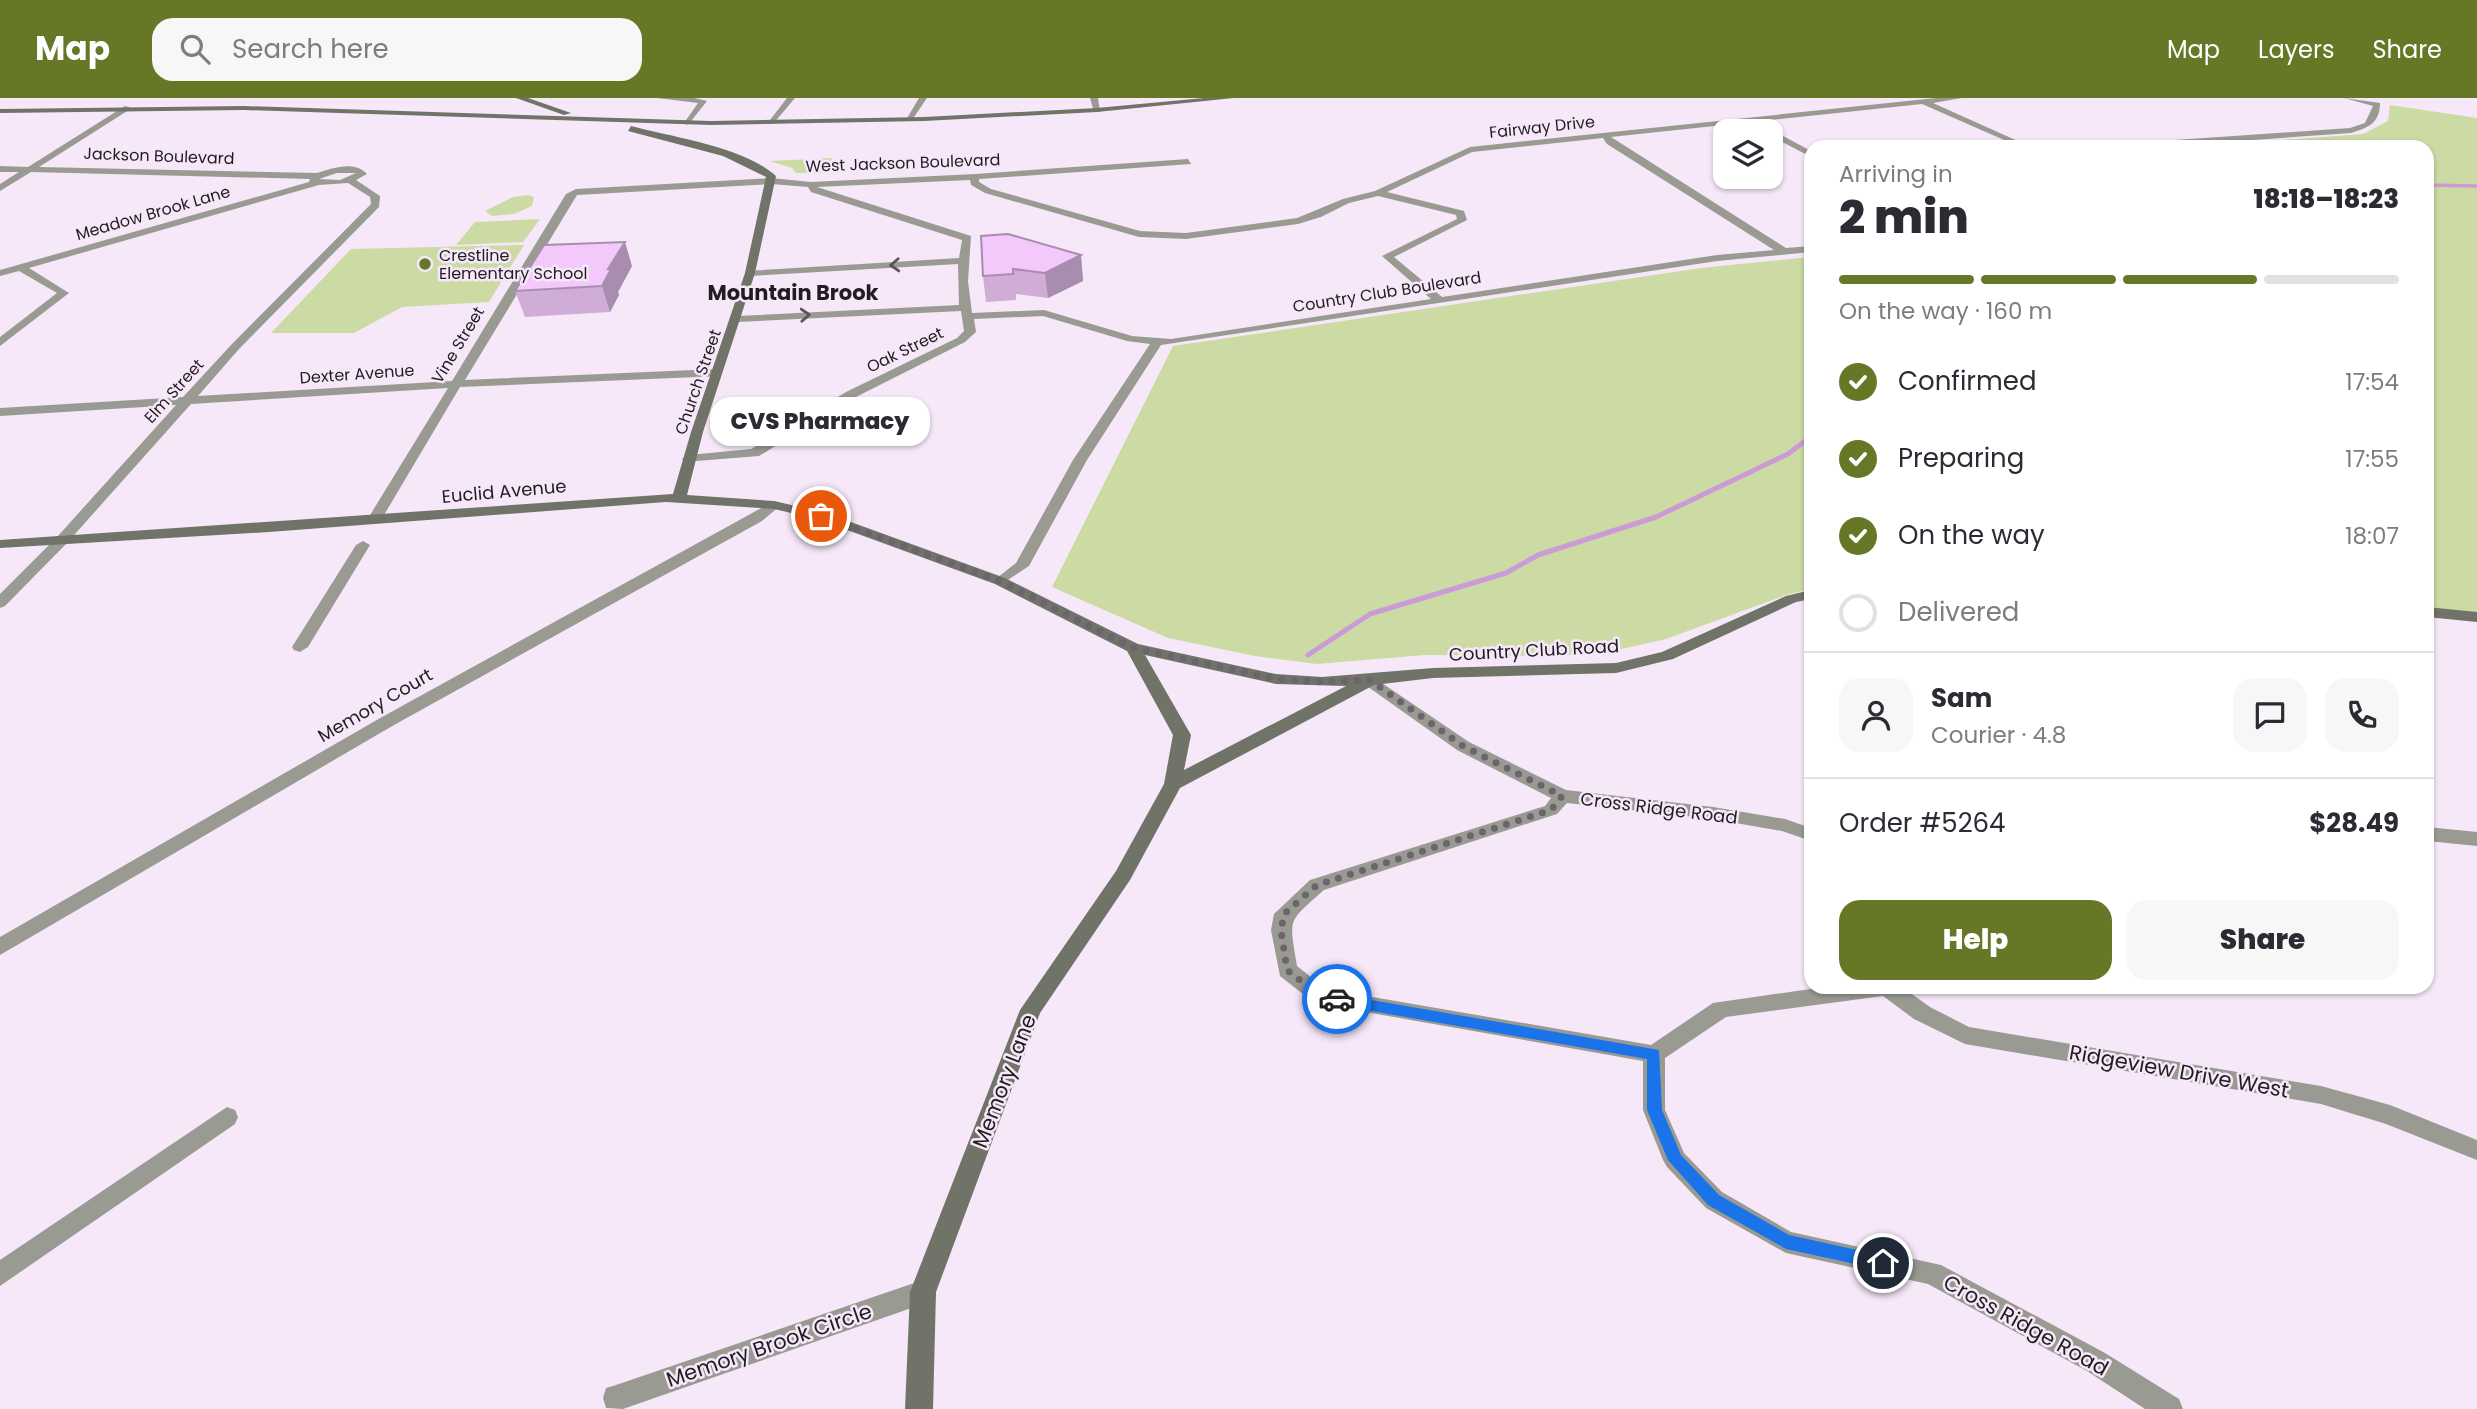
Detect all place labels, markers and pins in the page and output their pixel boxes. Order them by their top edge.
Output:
place label: Crestline Elementary School [439,244,587,285]
marker: Crestline Elementary School [417,256,433,272]
callout: CVS Pharmacy [711,397,931,446]
pin [791,486,851,546]
pin [1853,1233,1913,1293]

